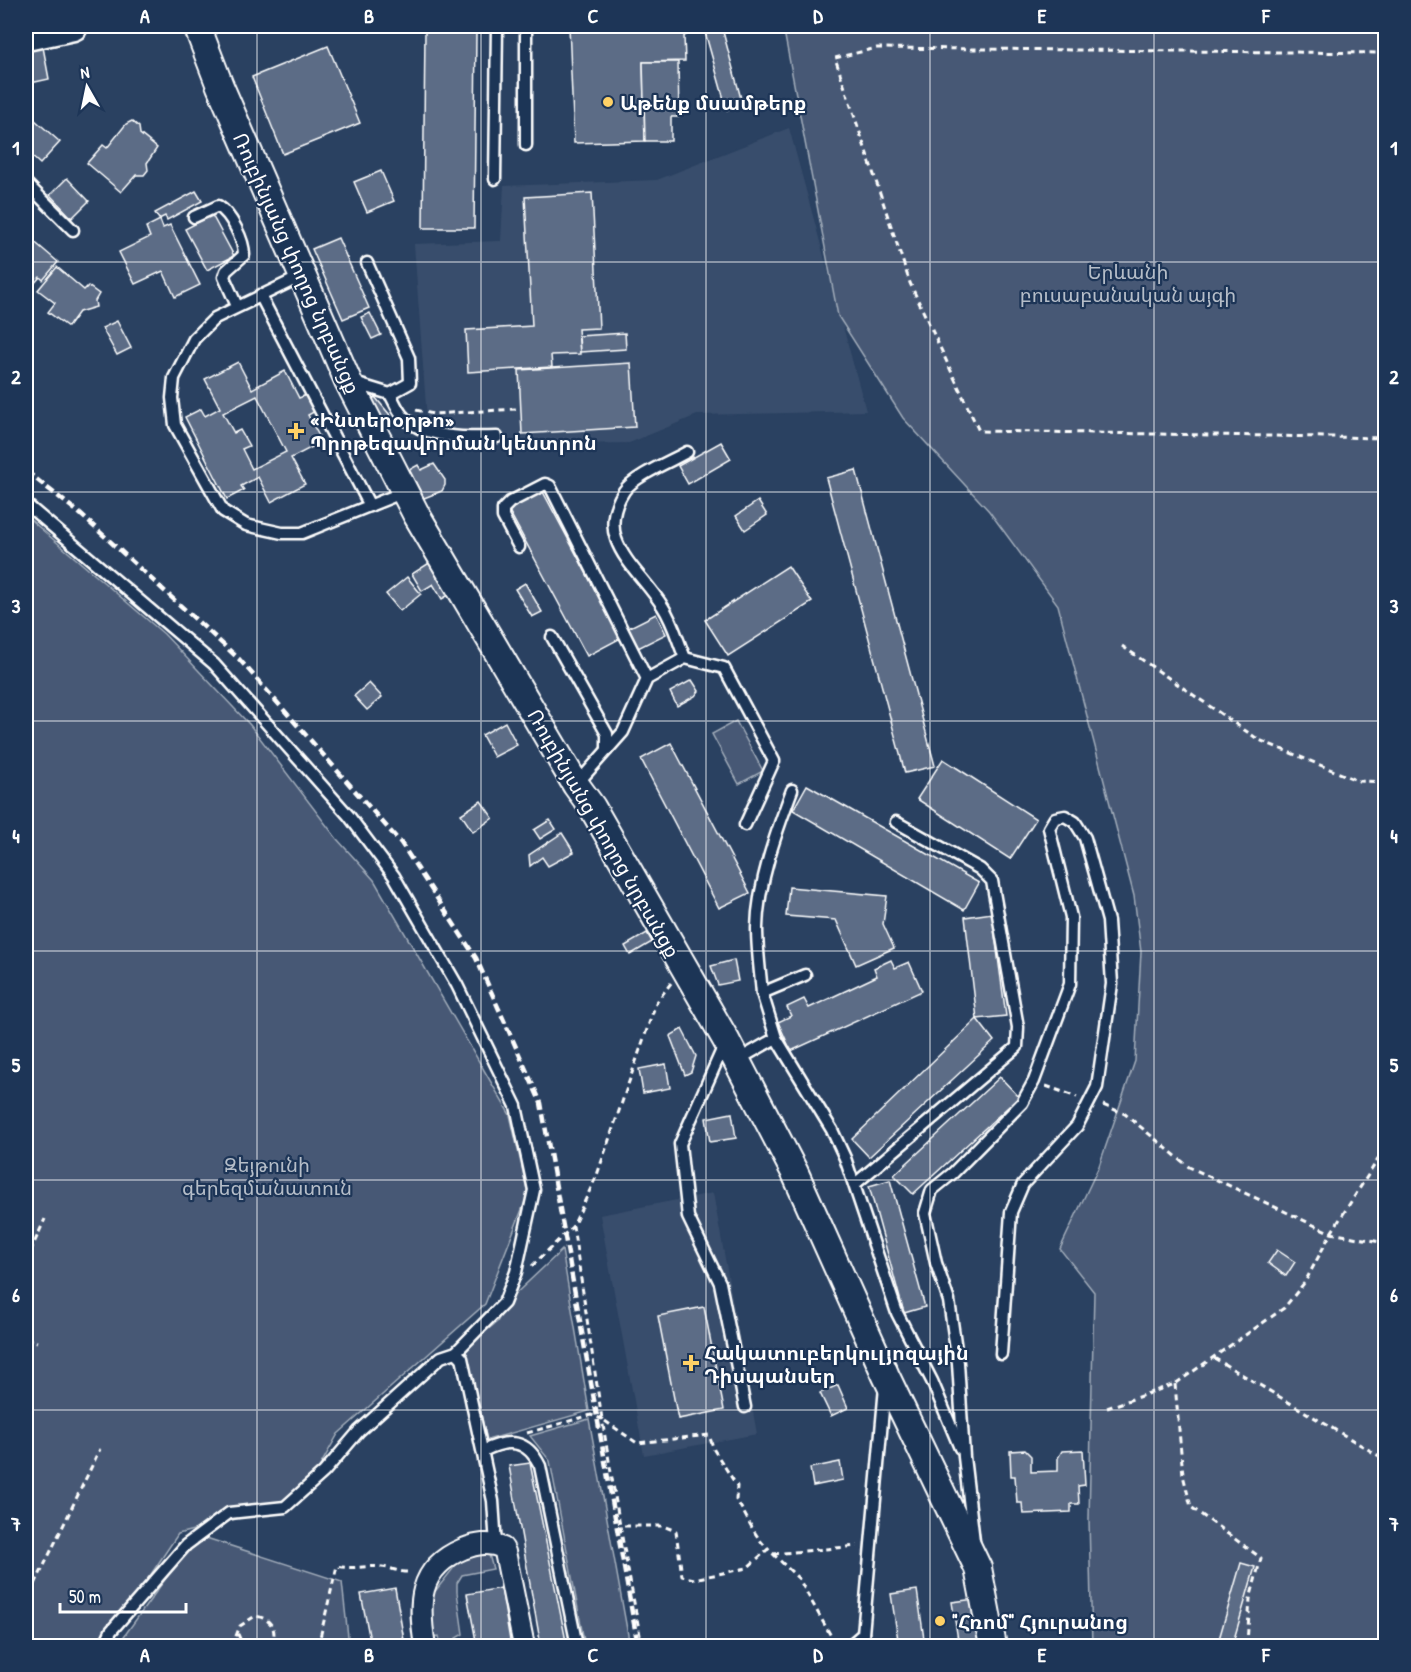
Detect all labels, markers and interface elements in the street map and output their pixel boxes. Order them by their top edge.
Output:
text: A [140,2,150,29]
text: B [364,2,374,29]
text: C [588,2,599,29]
text: D [813,2,823,29]
text: E [1038,2,1047,29]
text: F [1261,2,1271,29]
north arrow [57,57,117,117]
text: N [79,61,91,84]
place label: Աթենք մսամթերք [620,89,807,116]
marker: Աթենք մսամթերք [601,95,615,109]
street label: Ռուբինյանց փողոց նրբանցք [227,128,367,398]
text: 1 [12,134,20,161]
text: 1 [1390,134,1398,161]
park label: Երևանի բուսաբանական այգի [1020,258,1236,308]
text: 2 [11,363,21,390]
text: 2 [1389,363,1399,390]
place label: «Ինտերօրթո» Պրոթեզավորման կենտրոն [310,406,597,456]
marker: «Ինտերօրթո» Պրոթեզավորման կենտրոն [287,422,305,440]
text: 3 [12,592,21,619]
text: 3 [1390,592,1399,619]
street label: Ռուբինյանց փողոց նրբանցք [522,704,686,962]
text: 4 [12,822,20,849]
text: 4 [1390,822,1398,849]
text: 5 [12,1051,21,1078]
text: 5 [1390,1051,1399,1078]
park label: Զեյթունի գերեզմանատուն [182,1151,352,1201]
text: 6 [12,1281,20,1308]
text: 6 [1390,1281,1398,1308]
place label: Հակատուբերկուլյոզային Դիսպանսեր [704,1339,969,1389]
marker: Հակատուբերկուլյոզային Դիսպանսեր [682,1354,700,1372]
text: 7 [10,1510,21,1537]
text: 7 [1388,1510,1399,1537]
scale bar [60,1576,186,1614]
text: 50 m [69,1584,101,1609]
place label: "Հռոմ" Հյուրանոց [952,1608,1128,1635]
marker: "Հռոմ" Հյուրանոց [933,1614,947,1628]
text: A [140,1641,150,1668]
text: B [364,1641,374,1668]
text: C [588,1641,599,1668]
text: D [813,1641,823,1668]
text: E [1038,1641,1047,1668]
text: F [1261,1641,1271,1668]

